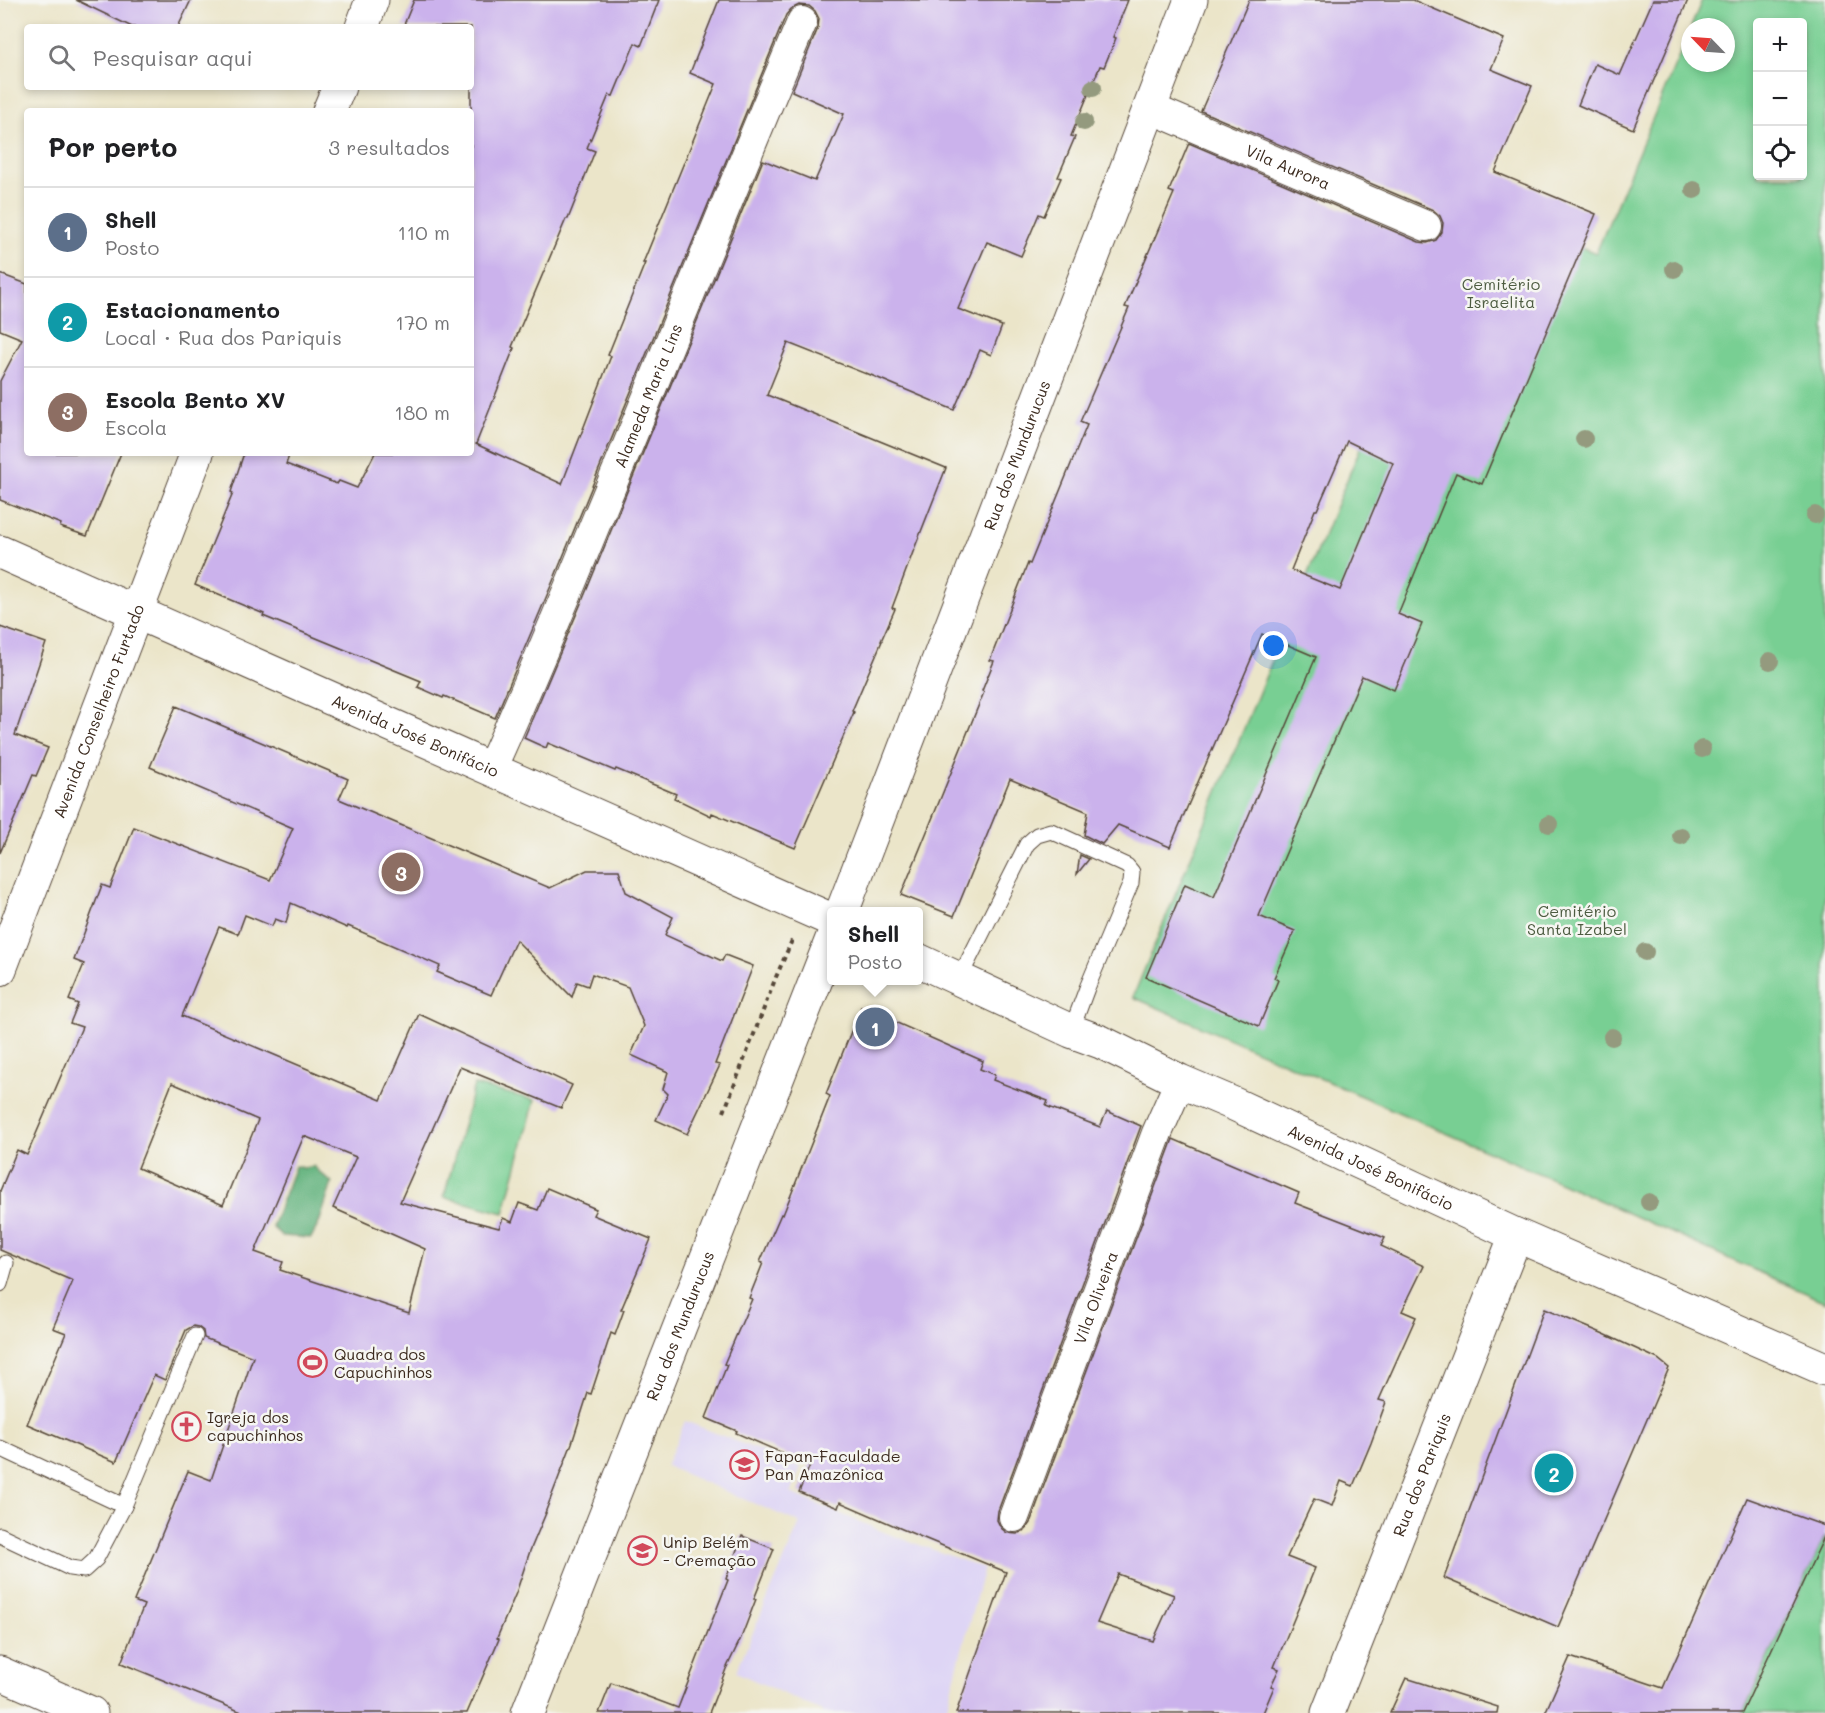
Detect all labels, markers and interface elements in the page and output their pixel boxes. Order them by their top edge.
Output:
north arrow [1681,18,1735,72]
map controls [1753,18,1807,180]
button: + [1753,18,1807,72]
search box [24,24,474,90]
icon: search [45,41,78,74]
text: Pesquisar aqui [93,43,253,72]
button: − [1753,72,1807,126]
button: locate [1753,126,1807,180]
text: Por perto [48,130,177,164]
text: 3 resultados [328,134,450,160]
street label: Vila Aurora [1243,139,1334,194]
text: Shell [105,205,157,234]
text: 1 [63,219,72,245]
text: 110 m [397,219,450,245]
text: Posto [105,234,159,260]
park label: Cemitério Israelita [1462,273,1540,312]
text: Estacionamento [105,295,280,324]
text: 2 [62,309,73,335]
text: 170 m [395,309,450,335]
street label: Alameda Maria Lins [609,320,686,471]
text: Local · Rua dos Pariquis [105,324,342,350]
street label: Rua dos Mundurucus [978,377,1054,533]
text: Escola Bento XV [105,385,285,414]
text: 3 [62,399,74,425]
text: 180 m [394,399,450,425]
text: Escola [105,414,167,440]
street label: Avenida Conselheiro Furtado [48,601,148,821]
your location [1259,631,1288,660]
street label: Avenida José Bonifácio [329,689,502,781]
pin: 3 [382,850,420,894]
park label: Cemitério Santa Izabel [1527,900,1627,939]
popup [827,907,923,985]
text: Shell [848,919,899,948]
text: Posto [848,948,902,974]
pin: 1 [856,1004,894,1050]
street label: Avenida José Bonifácio [1284,1119,1457,1215]
street label: Rua dos Mundurucus [641,1248,718,1403]
street label: Vila Oliveira [1068,1248,1122,1347]
place label: Quadra dos Capuchinhos [334,1343,433,1382]
sports icon: Quadra dos Capuchinhos [297,1347,329,1379]
place label: Igreja dos capuchinhos [207,1406,303,1445]
church icon: Igreja dos capuchinhos [170,1410,202,1442]
street label: Rua dos Pariquis [1387,1410,1455,1539]
place label: Fapan-Faculdade Pan Amazônica [765,1445,901,1484]
school or university icon: Fapan-Faculdade Pan Amazônica [728,1449,760,1481]
pin: 2 [1534,1450,1574,1496]
place label: Unip Belém - Cremação [663,1531,756,1570]
school or university icon: Unip Belém - Cremação [626,1535,658,1567]

